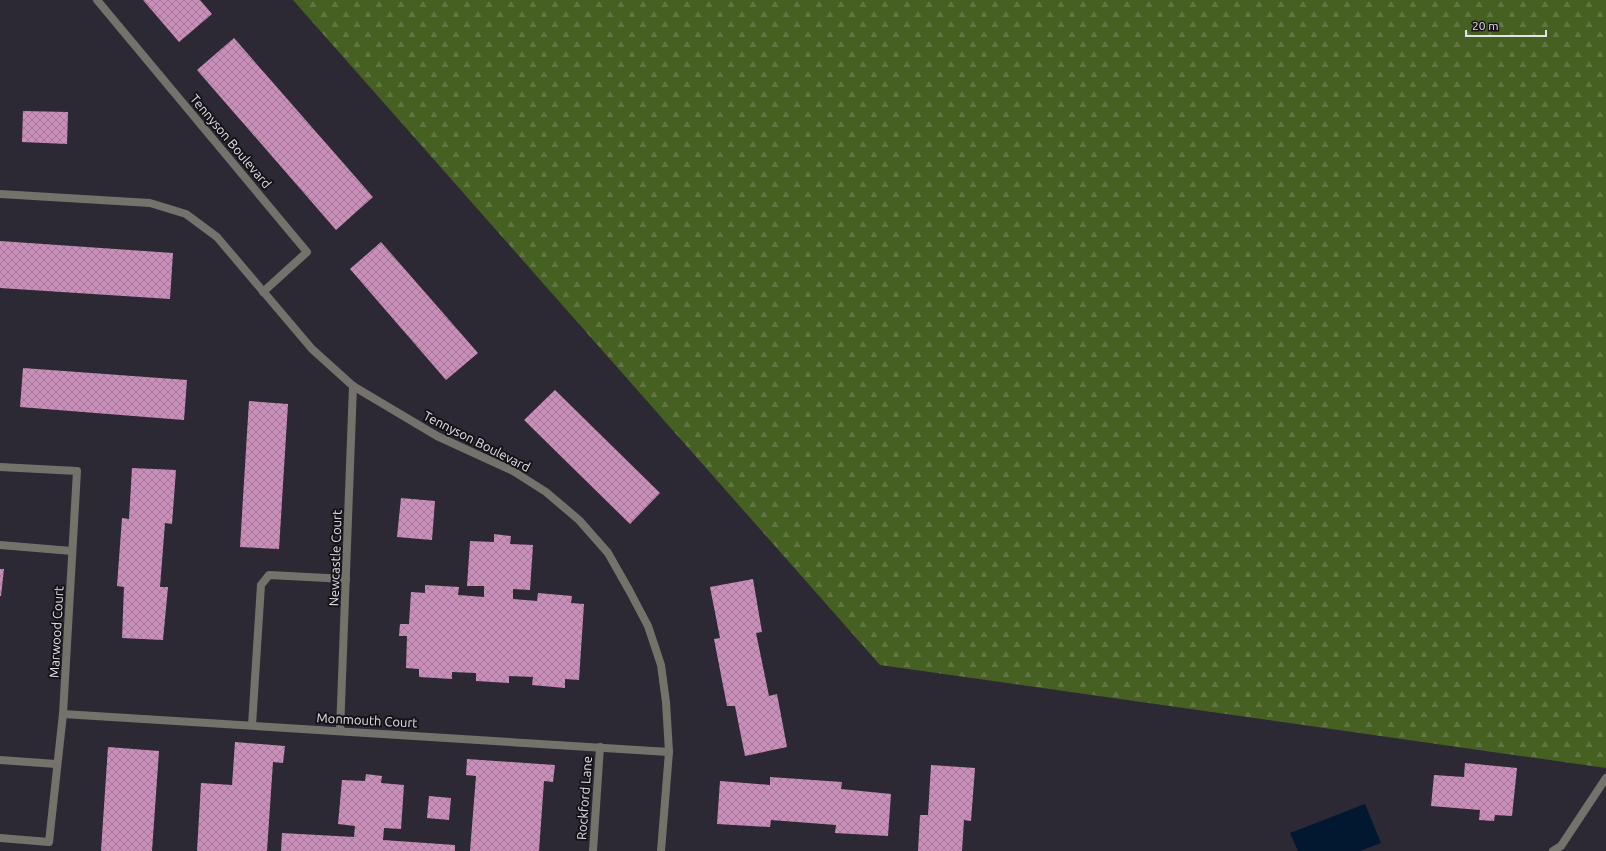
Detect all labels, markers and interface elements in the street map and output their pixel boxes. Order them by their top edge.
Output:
scale bar [1466,12,1546,38]
text: 20 m [1472,19,1499,32]
street label: Tennyson Boulevard [188,91,274,191]
street label: Tennyson Boulevard [421,408,533,474]
street label: Newcastle Court [326,510,344,606]
street label: Marwood Court [47,586,65,678]
street label: Monmouth Court [316,710,418,730]
street label: Rockford Lane [574,755,594,841]

